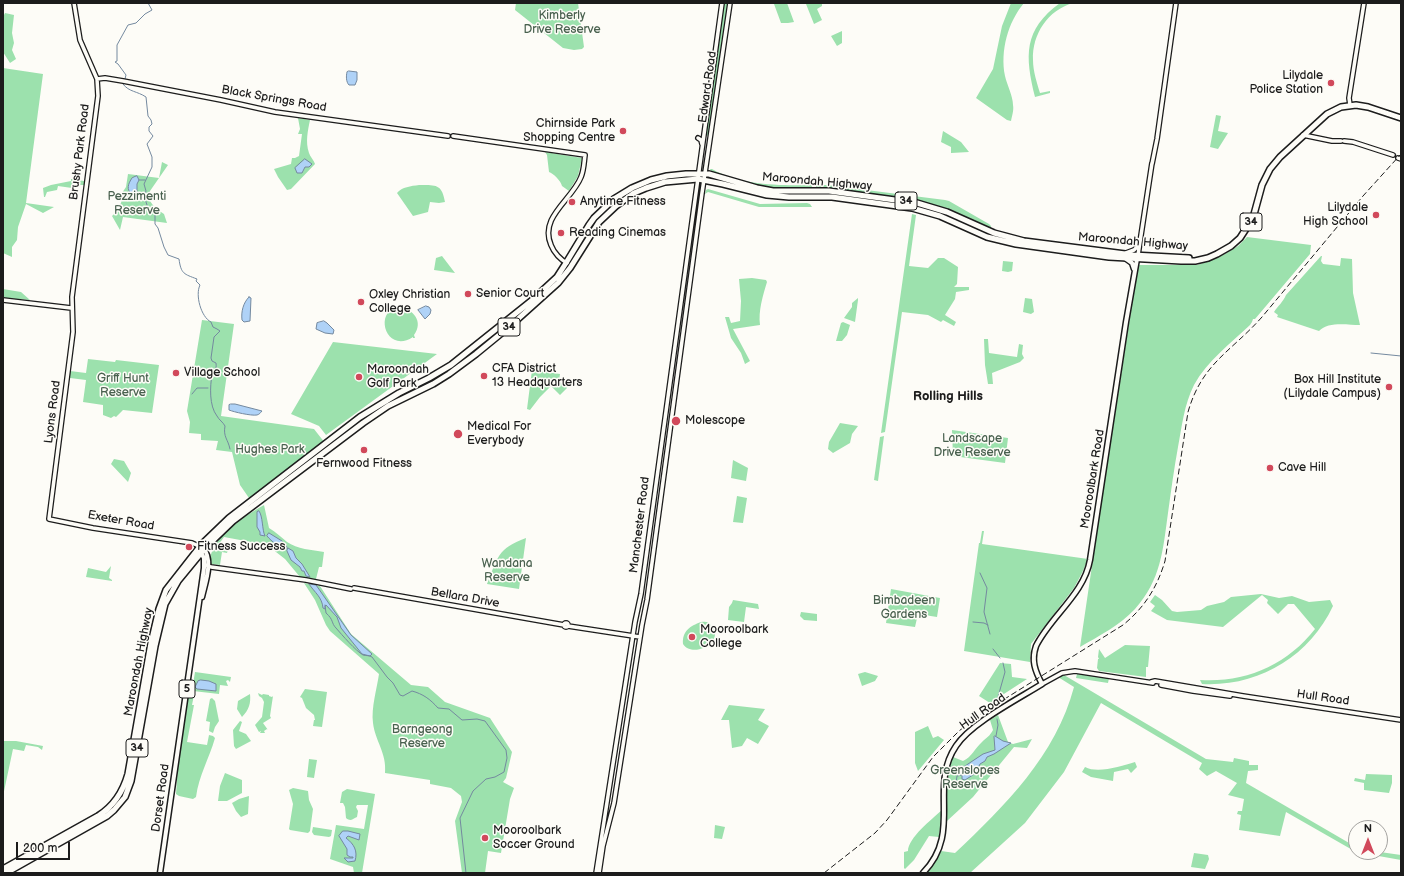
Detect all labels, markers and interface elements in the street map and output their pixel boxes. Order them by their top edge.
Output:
park label: Kimberly Drive Reserve [523,9,601,37]
street label: Edward Road [696,50,720,124]
place label: Lilydale Police Station [1249,69,1323,97]
marker: Lilydale Police Station [1326,78,1336,88]
street label: Black Springs Road [220,83,328,115]
street label: Brushy Park Road [67,103,93,201]
place label: Chirnside Park Shopping Centre [523,117,615,145]
marker: Chirnside Park Shopping Centre [618,126,628,136]
street label: Maroondah Highway [761,170,873,194]
park label: Pezzimenti Reserve [108,190,166,218]
road number: 34 [895,192,917,210]
place label: Anytime Fitness [580,195,666,209]
marker: Anytime Fitness [567,197,577,207]
place label: Lilydale High School [1303,201,1368,229]
marker: Lilydale High School [1371,210,1381,220]
road number: 34 [1240,213,1262,231]
place label: Reading Cinemas [569,226,666,240]
marker: Reading Cinemas [556,228,566,238]
street label: Maroondah Highway [1077,230,1189,254]
place label: Senior Court [476,287,544,301]
place label: Oxley Christian College [369,288,450,316]
marker: Senior Court [463,289,473,299]
marker: Oxley Christian College [356,297,366,307]
road number: 34 [498,318,520,336]
place label: CFA District 13 Headquarters [492,362,582,390]
place label: Maroondah Golf Park [367,363,429,391]
place label: Village School [184,366,260,380]
marker: Village School [171,368,181,378]
marker: CFA District 13 Headquarters [479,371,489,381]
park label: Griff Hunt Reserve [97,372,149,400]
marker: Maroondah Golf Park [354,372,364,382]
place label: Box Hill Institute (Lilydale Campus) [1283,373,1381,401]
street label: Lyons Road [42,380,64,444]
marker: Box Hill Institute (Lilydale Campus) [1384,382,1394,392]
district label: Rolling Hills [913,389,983,405]
place label: Molescope [685,414,745,428]
marker: Molescope [670,415,682,427]
place label: Medical For Everybody [467,420,531,448]
marker: Medical For Everybody [452,428,464,440]
street label: Mooroolbark Road [1078,428,1108,530]
park label: Landscape Drive Reserve [933,432,1011,460]
park label: Hughes Park [235,443,305,457]
marker: Fernwood Fitness [359,445,369,455]
place label: Fernwood Fitness [316,457,412,471]
place label: Cave Hill [1278,461,1326,475]
marker: Cave Hill [1265,463,1275,473]
street label: Manchester Road [627,476,653,574]
street label: Exeter Road [87,508,155,534]
place label: Fitness Success [197,540,285,554]
marker: Fitness Success [184,542,194,552]
park label: Wandana Reserve [481,557,533,585]
street label: Bellara Drive [429,585,501,611]
park label: Bimbadeen Gardens [873,594,935,622]
street label: Maroondah Highway [121,606,157,718]
place label: Mooroolbark College [700,623,768,651]
marker: Mooroolbark College [687,632,697,642]
road number: 5 [179,680,195,698]
street label: Hull Road [1296,687,1350,709]
street label: Hull Road [957,691,1009,733]
park label: Barngeong Reserve [392,723,452,751]
road number: 34 [126,739,148,757]
street label: Dorset Road [149,763,173,833]
park label: Greenslopes Reserve [930,764,1000,792]
north arrow [1348,820,1388,860]
text: N [1364,822,1372,835]
place label: Mooroolbark Soccer Ground [493,824,575,852]
marker: Mooroolbark Soccer Ground [480,833,490,843]
scale bar [18,834,72,860]
text: 200 m [23,841,57,856]

